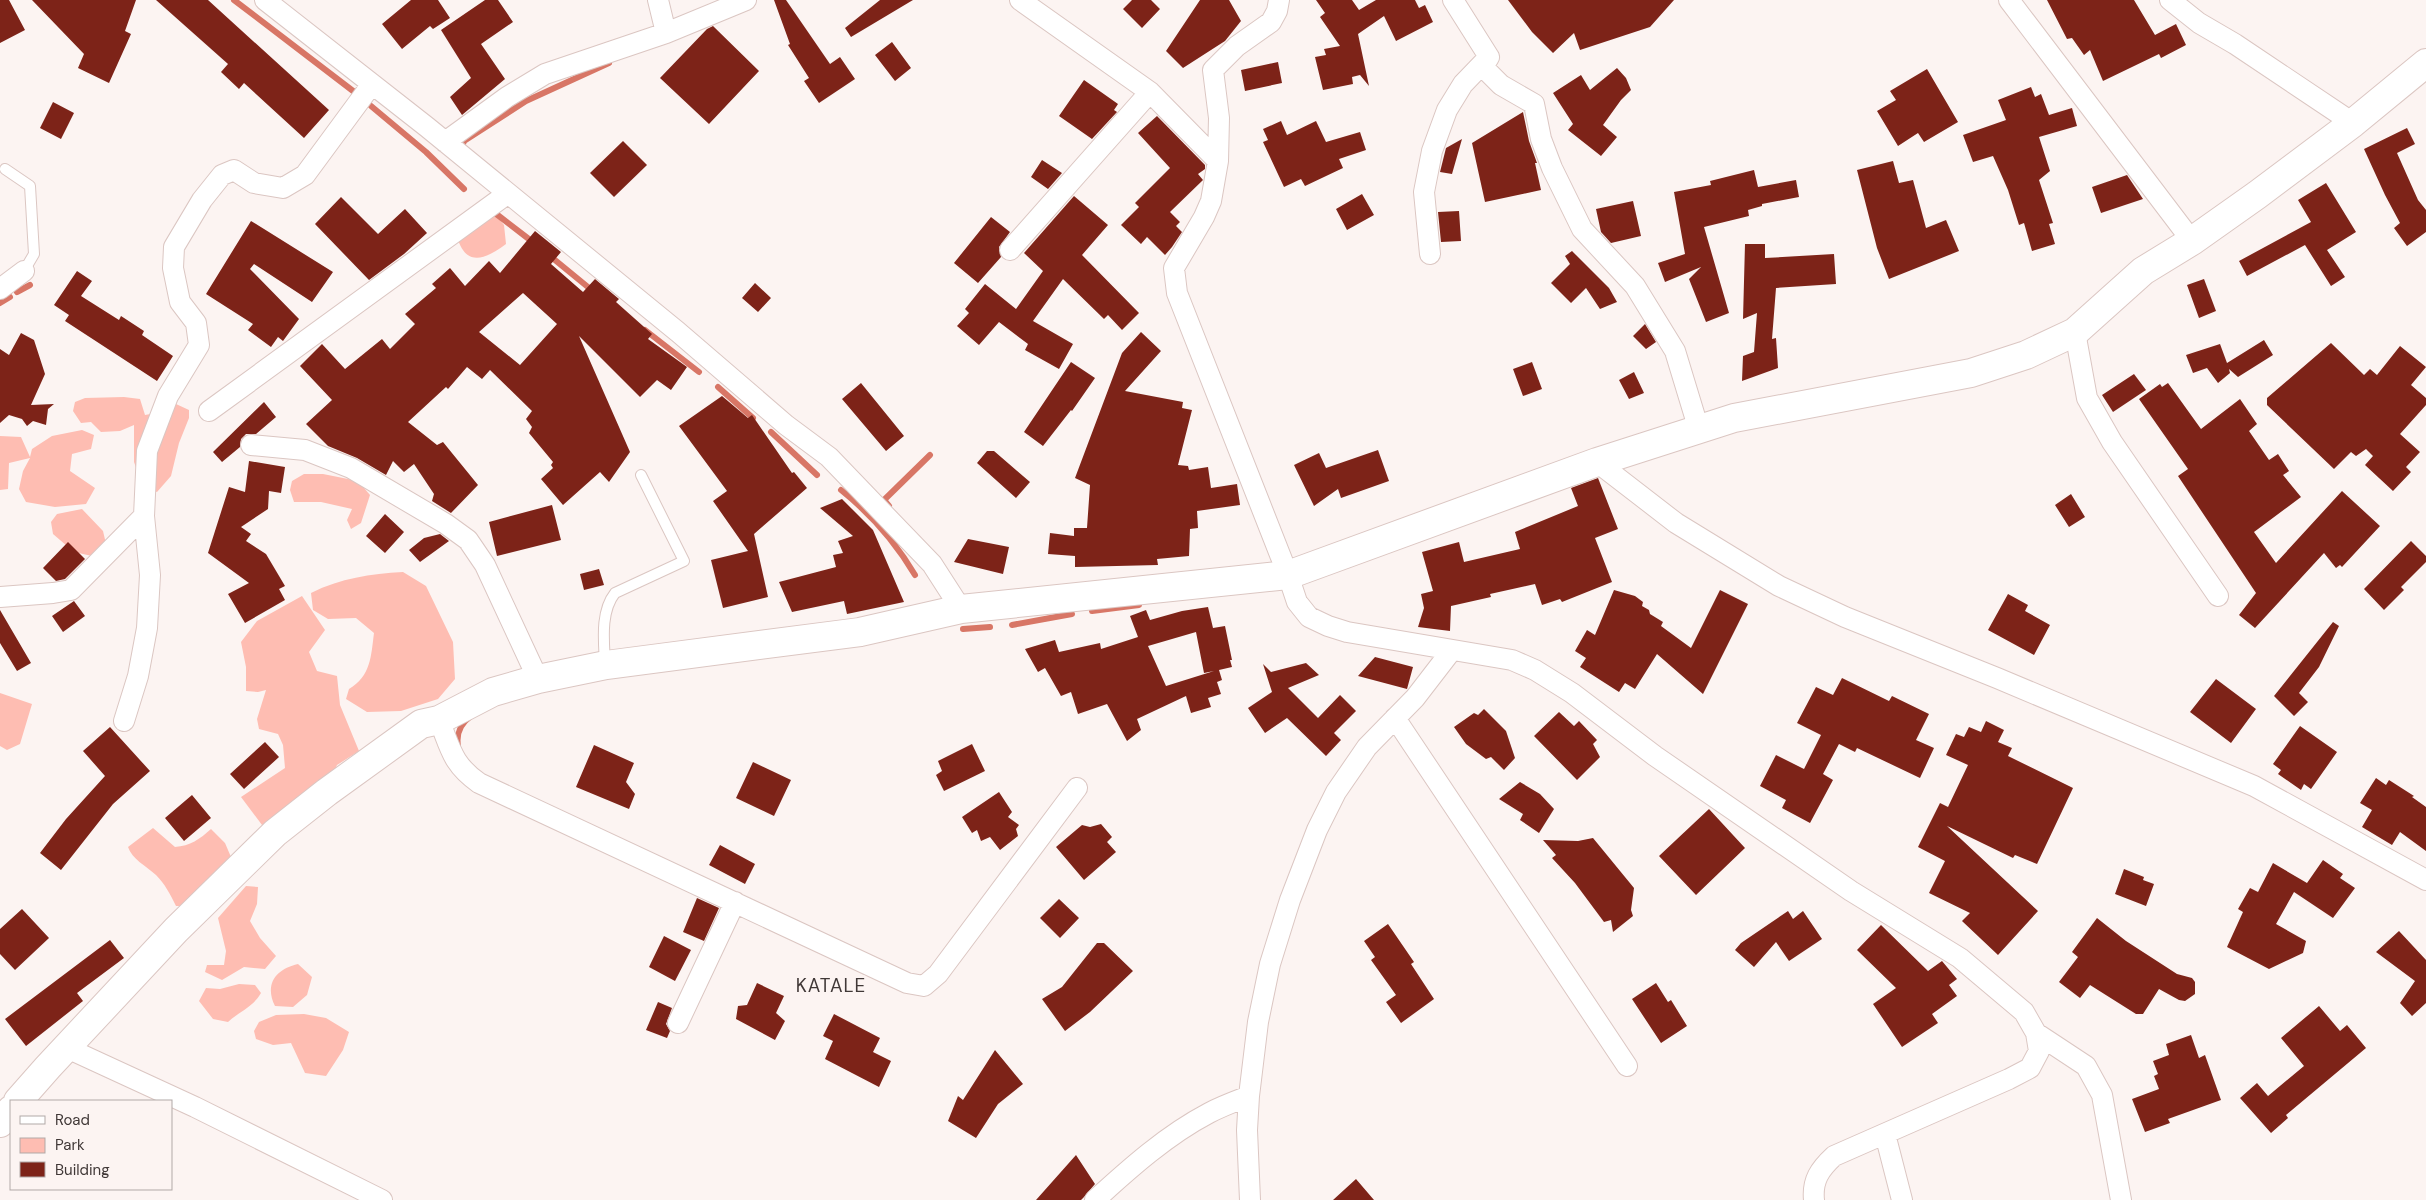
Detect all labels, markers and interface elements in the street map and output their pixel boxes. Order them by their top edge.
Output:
district label: KATALE [796,973,866,998]
legend [10,1100,172,1190]
text: Road [55,1110,90,1130]
text: Park [55,1135,85,1155]
text: Building [55,1160,110,1180]

